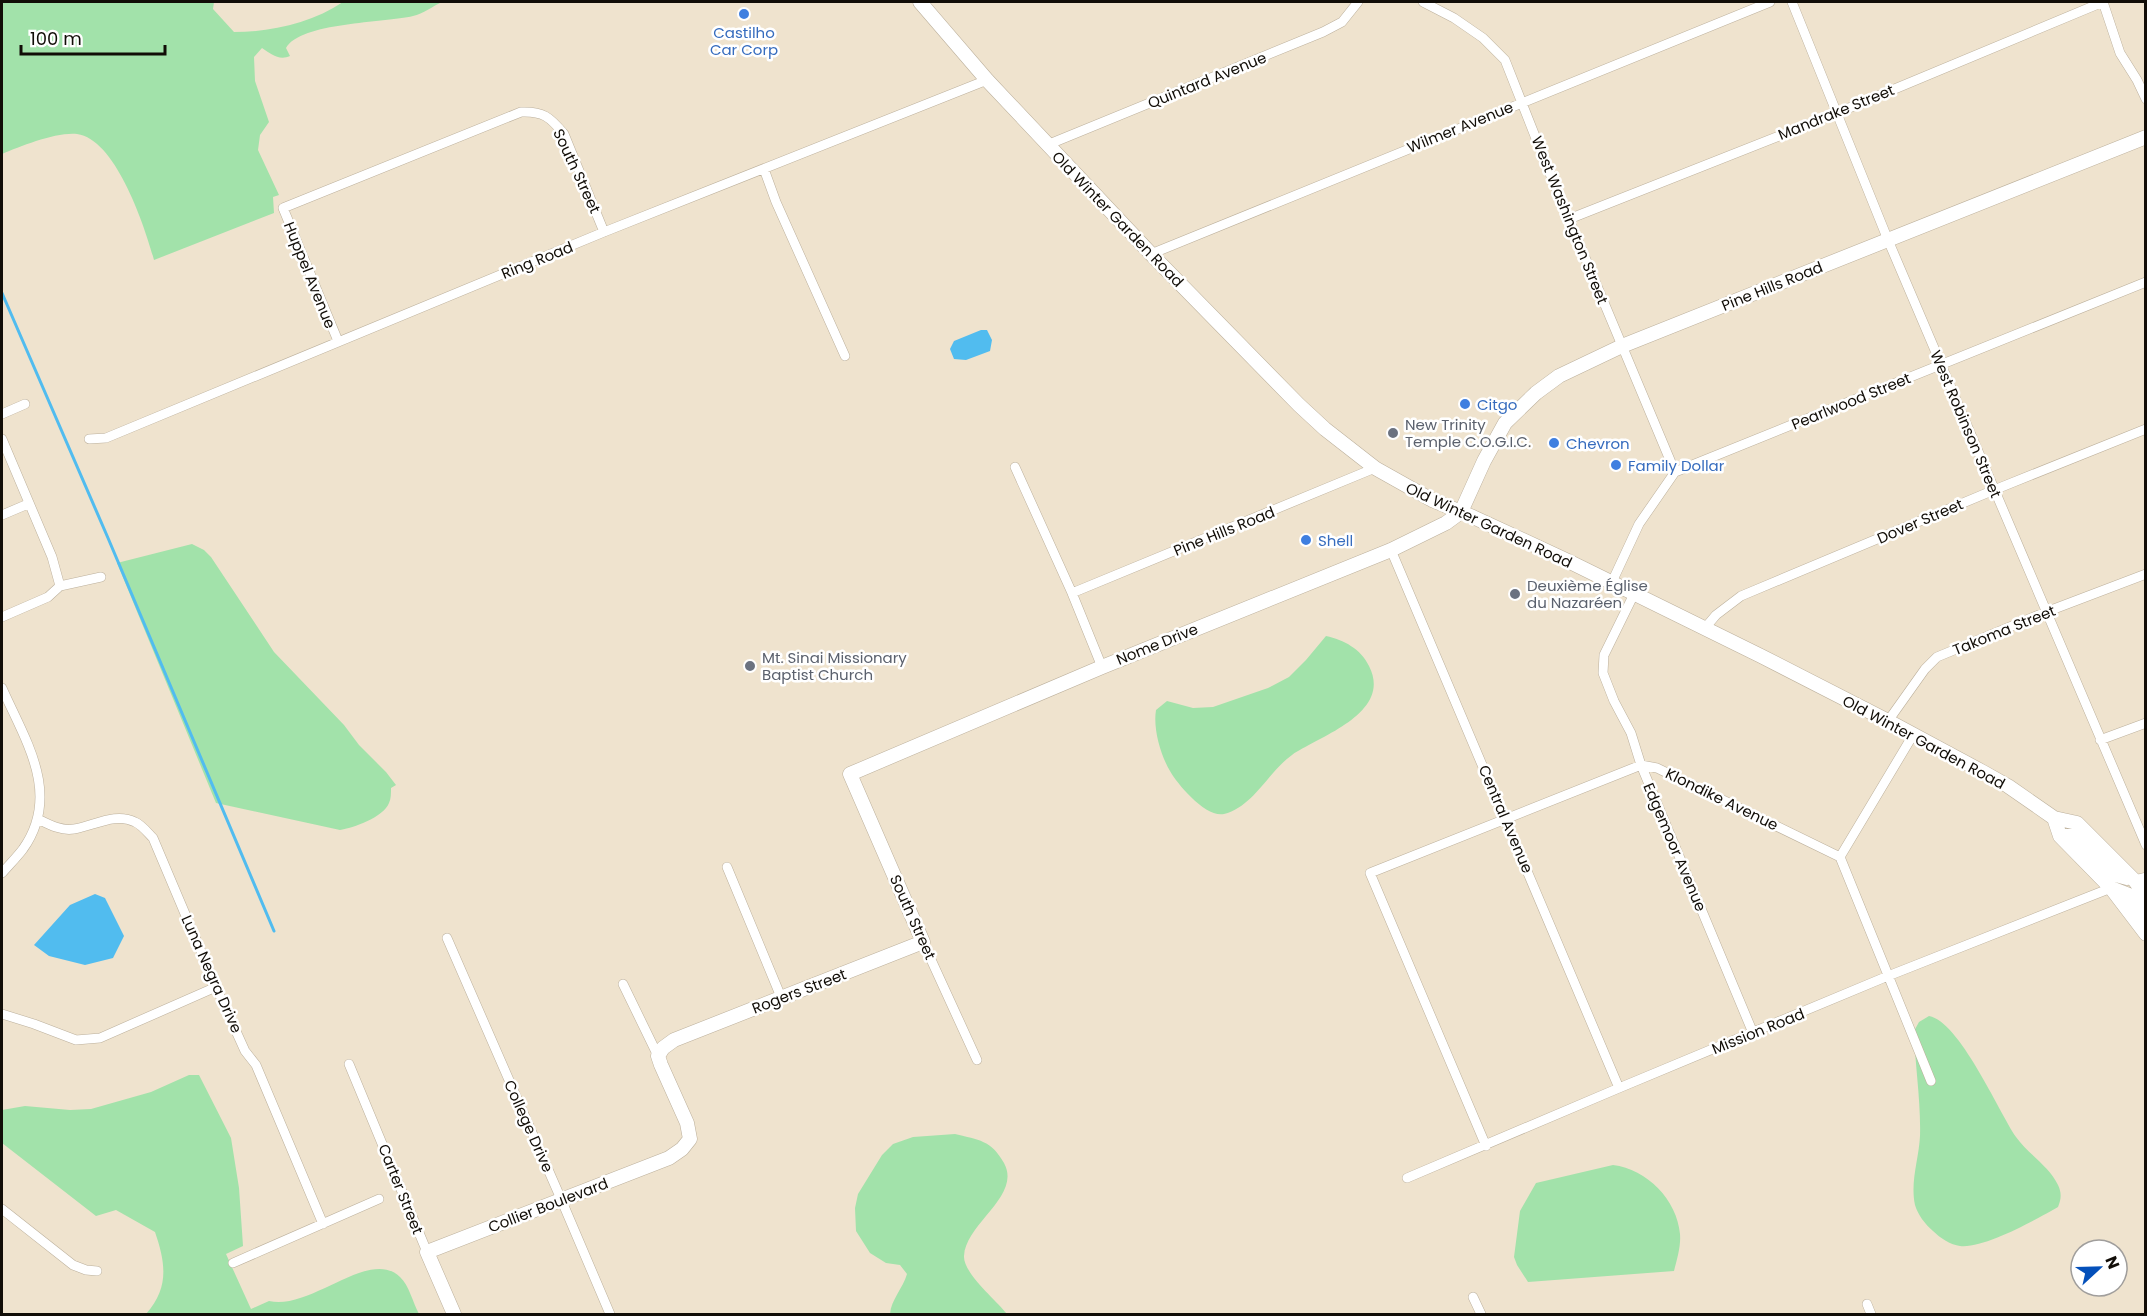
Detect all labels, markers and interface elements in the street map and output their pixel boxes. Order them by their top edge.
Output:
marker: Castilho Car Corp [737,7,751,21]
scale bar [21,18,165,56]
place label: Castilho Car Corp [710,22,778,60]
text: 100 m [30,26,82,51]
street label: Quintard Avenue [1144,47,1270,113]
street label: Mandrake Street [1775,79,1897,145]
street label: Wilmer Avenue [1404,96,1516,158]
street label: South Street [548,125,606,217]
street label: West Washington Street [1527,133,1613,307]
street label: Old Winter Garden Road [1047,146,1189,292]
street label: Huppel Avenue [279,218,341,332]
street label: Ring Road [498,236,576,284]
street label: Pine Hills Road [1718,256,1826,316]
street label: West Robinson Street [1925,347,2007,501]
street label: Pearlwood Street [1788,367,1914,435]
place label: Citgo [1477,394,1517,415]
marker: Citgo [1458,397,1472,411]
place label: New Trinity Temple C.O.G.I.C. [1405,414,1531,452]
marker: New Trinity Temple C.O.G.I.C. [1386,426,1400,440]
place label: Chevron [1566,433,1630,454]
marker: Chevron [1547,436,1561,450]
place label: Family Dollar [1628,455,1725,476]
marker: Family Dollar [1609,458,1623,472]
street label: Old Winter Garden Road [1402,477,1576,573]
street label: Dover Street [1874,493,1966,549]
street label: Pine Hills Road [1170,501,1278,561]
place label: Shell [1318,530,1353,551]
marker: Shell [1299,533,1313,547]
place label: Deuxième Église du Nazaréen [1527,575,1648,613]
marker: Deuxième Église du Nazaréen [1508,587,1522,601]
street label: Takoma Street [1949,600,2059,660]
street label: Nome Drive [1113,618,1201,670]
place label: Mt. Sinai Missionary Baptist Church [762,647,907,685]
marker: Mt. Sinai Missionary Baptist Church [743,659,757,673]
street label: Old Winter Garden Road [1839,690,2009,794]
street label: Central Avenue [1474,762,1538,876]
street label: Klondike Avenue [1662,763,1782,835]
street label: Edgemoor Avenue [1638,779,1712,915]
street label: South Street [885,871,941,963]
street label: Luna Negra Drive [177,912,247,1036]
street label: Rogers Street [749,963,849,1019]
street label: Mission Road [1709,1003,1807,1059]
street label: College Drive [499,1077,559,1175]
street label: Carter Street [373,1141,429,1237]
street label: Collier Boulevard [485,1172,611,1238]
north arrow [2069,1238,2129,1298]
text: N [2100,1253,2125,1272]

